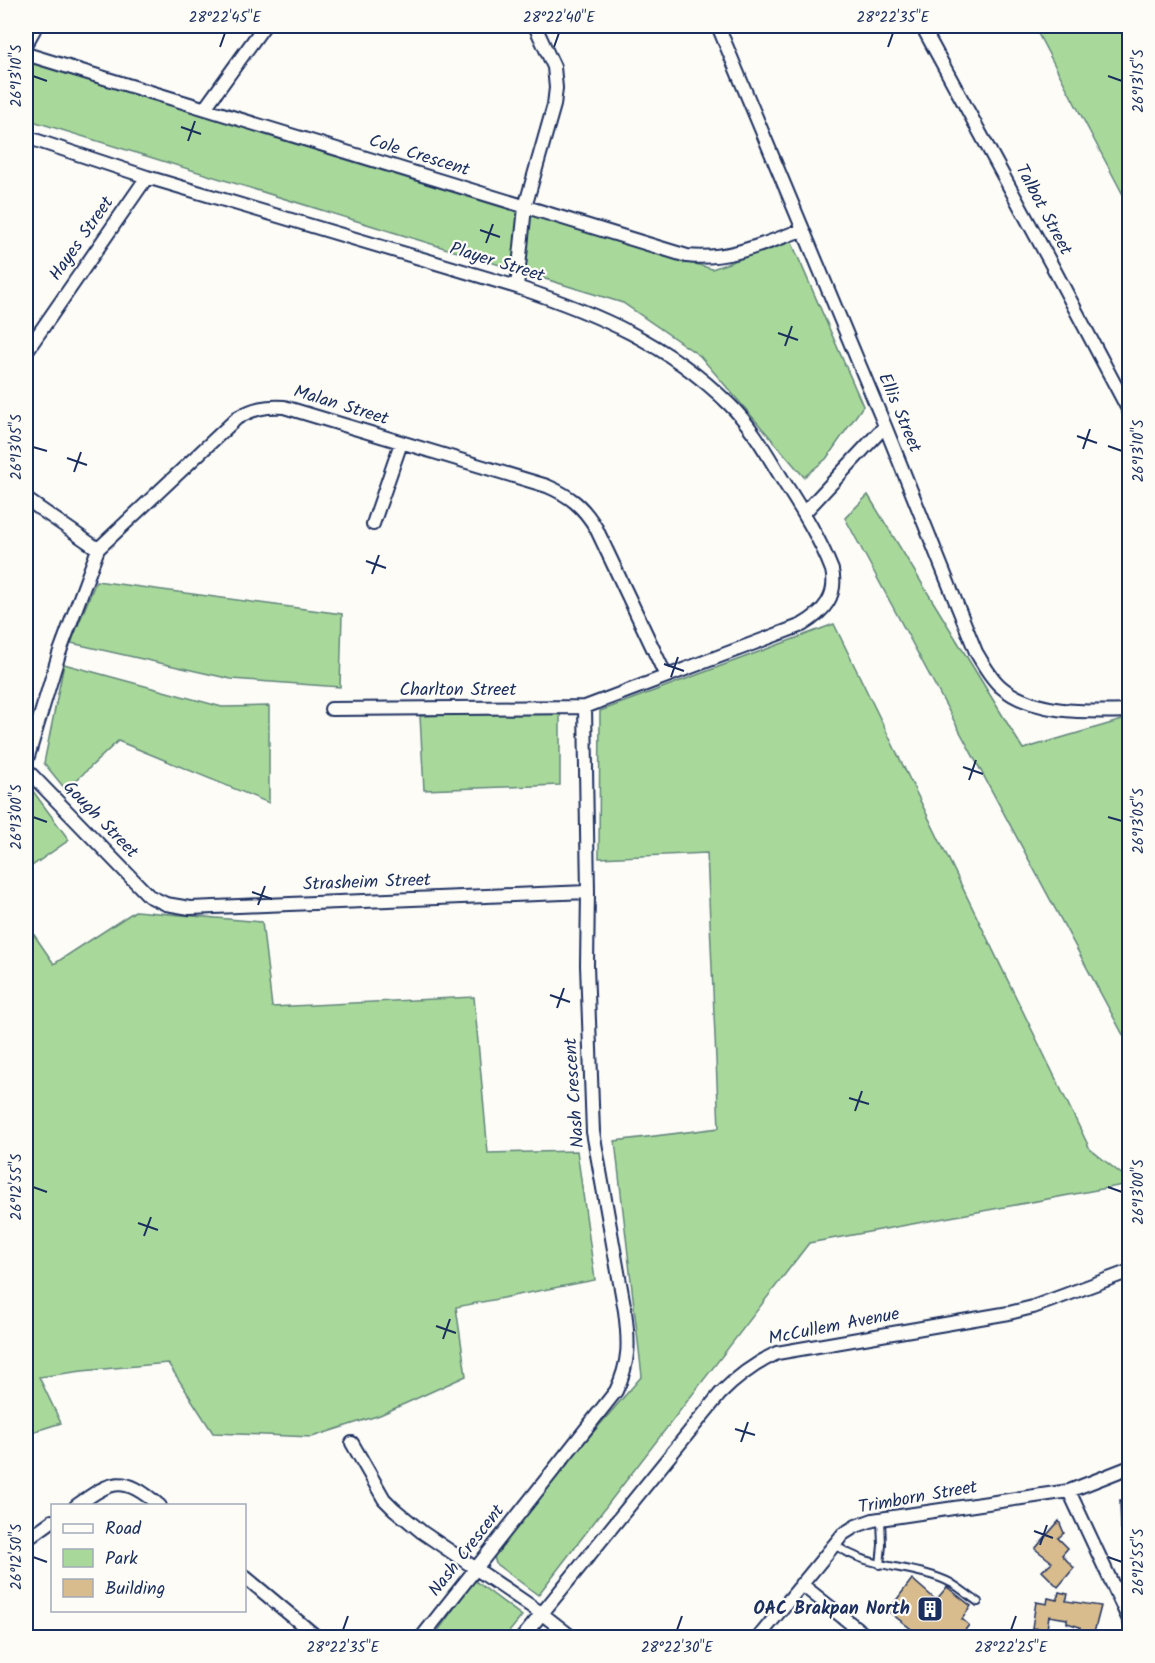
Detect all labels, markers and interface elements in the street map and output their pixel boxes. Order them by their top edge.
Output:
text: 28°22'45"E [189,6,262,30]
text: 28°22'40"E [523,6,596,30]
text: 28°22'35"E [857,6,931,30]
text: 26°13'10"S [5,45,29,107]
text: 26°13'15"S [1127,49,1151,113]
street label: Cole Crescent [365,127,474,185]
street label: Talbot Street [1007,159,1080,262]
street label: Hayes Street [42,190,122,287]
street label: Player Street [446,235,549,291]
street label: Ellis Street [869,369,929,458]
street label: Malan Street [290,378,393,434]
text: 26°13'05"S [5,414,29,480]
text: 26°13'10"S [1127,420,1151,482]
street label: Charlton Street [400,676,517,705]
street label: Gough Street [55,774,145,866]
text: 26°13'00"S [5,784,29,850]
text: 26°13'05"S [1127,788,1151,854]
street label: Strasheim Street [303,866,432,900]
street label: Nash Crescent [557,1036,593,1149]
text: 26°12'55"S [5,1154,29,1220]
text: 26°13'00"S [1127,1159,1151,1225]
street label: McCullem Avenue [766,1300,902,1354]
street label: Trimborn Street [856,1473,981,1523]
street label: Nash Crescent [422,1498,513,1603]
legend [51,1504,246,1612]
text: Road [105,1515,142,1544]
text: 26°12'50"S [5,1524,29,1590]
text: 26°12'55"S [1127,1529,1151,1595]
text: Park [105,1545,138,1574]
text: Building [105,1575,165,1604]
building icon: OAC Brakpan North [915,1594,945,1624]
place label: OAC Brakpan North [754,1595,910,1624]
text: 28°22'35"E [307,1636,381,1660]
text: 28°22'30"E [641,1636,714,1660]
text: 28°22'25"E [975,1636,1049,1660]

